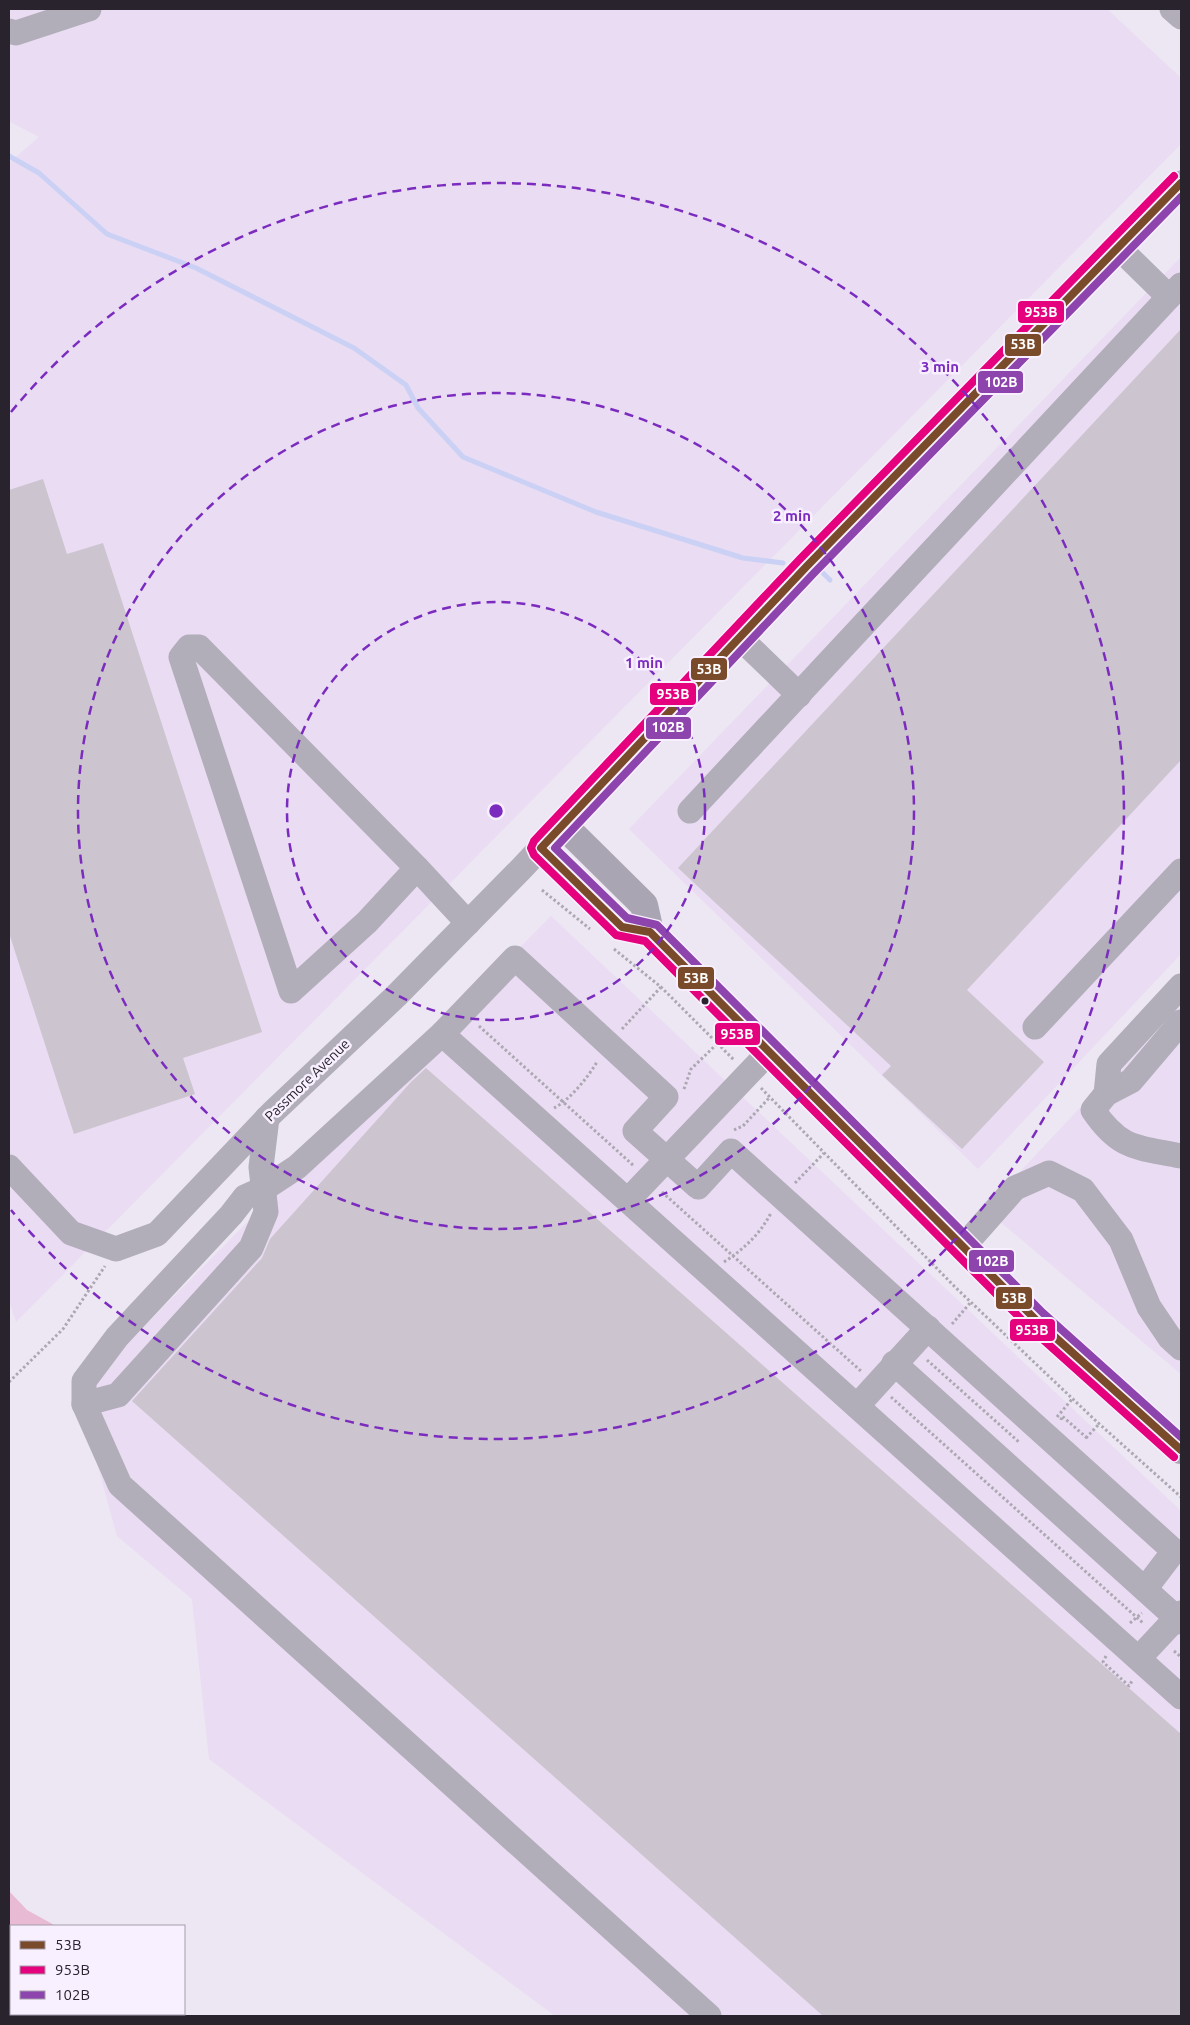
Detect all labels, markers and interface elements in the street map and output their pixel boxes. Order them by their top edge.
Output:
line badge: 953B [1017,300,1065,324]
text: 953B [1025,304,1057,320]
line badge: 53B [1004,333,1042,357]
text: 53B [1010,336,1036,352]
text: 3 min [921,358,959,375]
line badge: 102B [977,370,1024,394]
text: 102B [985,374,1017,390]
text: 2 min [773,507,811,524]
text: 1 min [625,654,663,671]
line badge: 53B [690,657,728,681]
text: 53B [696,661,722,677]
line badge: 953B [649,682,697,706]
text: 953B [657,686,689,702]
line badge: 102B [645,716,692,740]
text: 102B [652,719,684,735]
centre of rings [487,802,505,820]
line badge: 53B [677,966,715,990]
text: 53B [683,970,709,986]
unlabelled marker [700,996,710,1006]
line badge: 953B [714,1022,761,1046]
text: 953B [721,1026,753,1042]
street label: Passmore Avenue [261,1036,353,1124]
line badge: 102B [968,1249,1015,1273]
text: 102B [976,1253,1008,1269]
line badge: 53B [995,1286,1033,1310]
text: 53B [1001,1290,1027,1306]
line badge: 953B [1009,1318,1056,1342]
text: 953B [1016,1322,1048,1338]
legend [10,1925,185,2015]
text: 53B [55,1936,81,1953]
text: 953B [55,1961,90,1978]
text: 102B [55,1986,90,2003]

